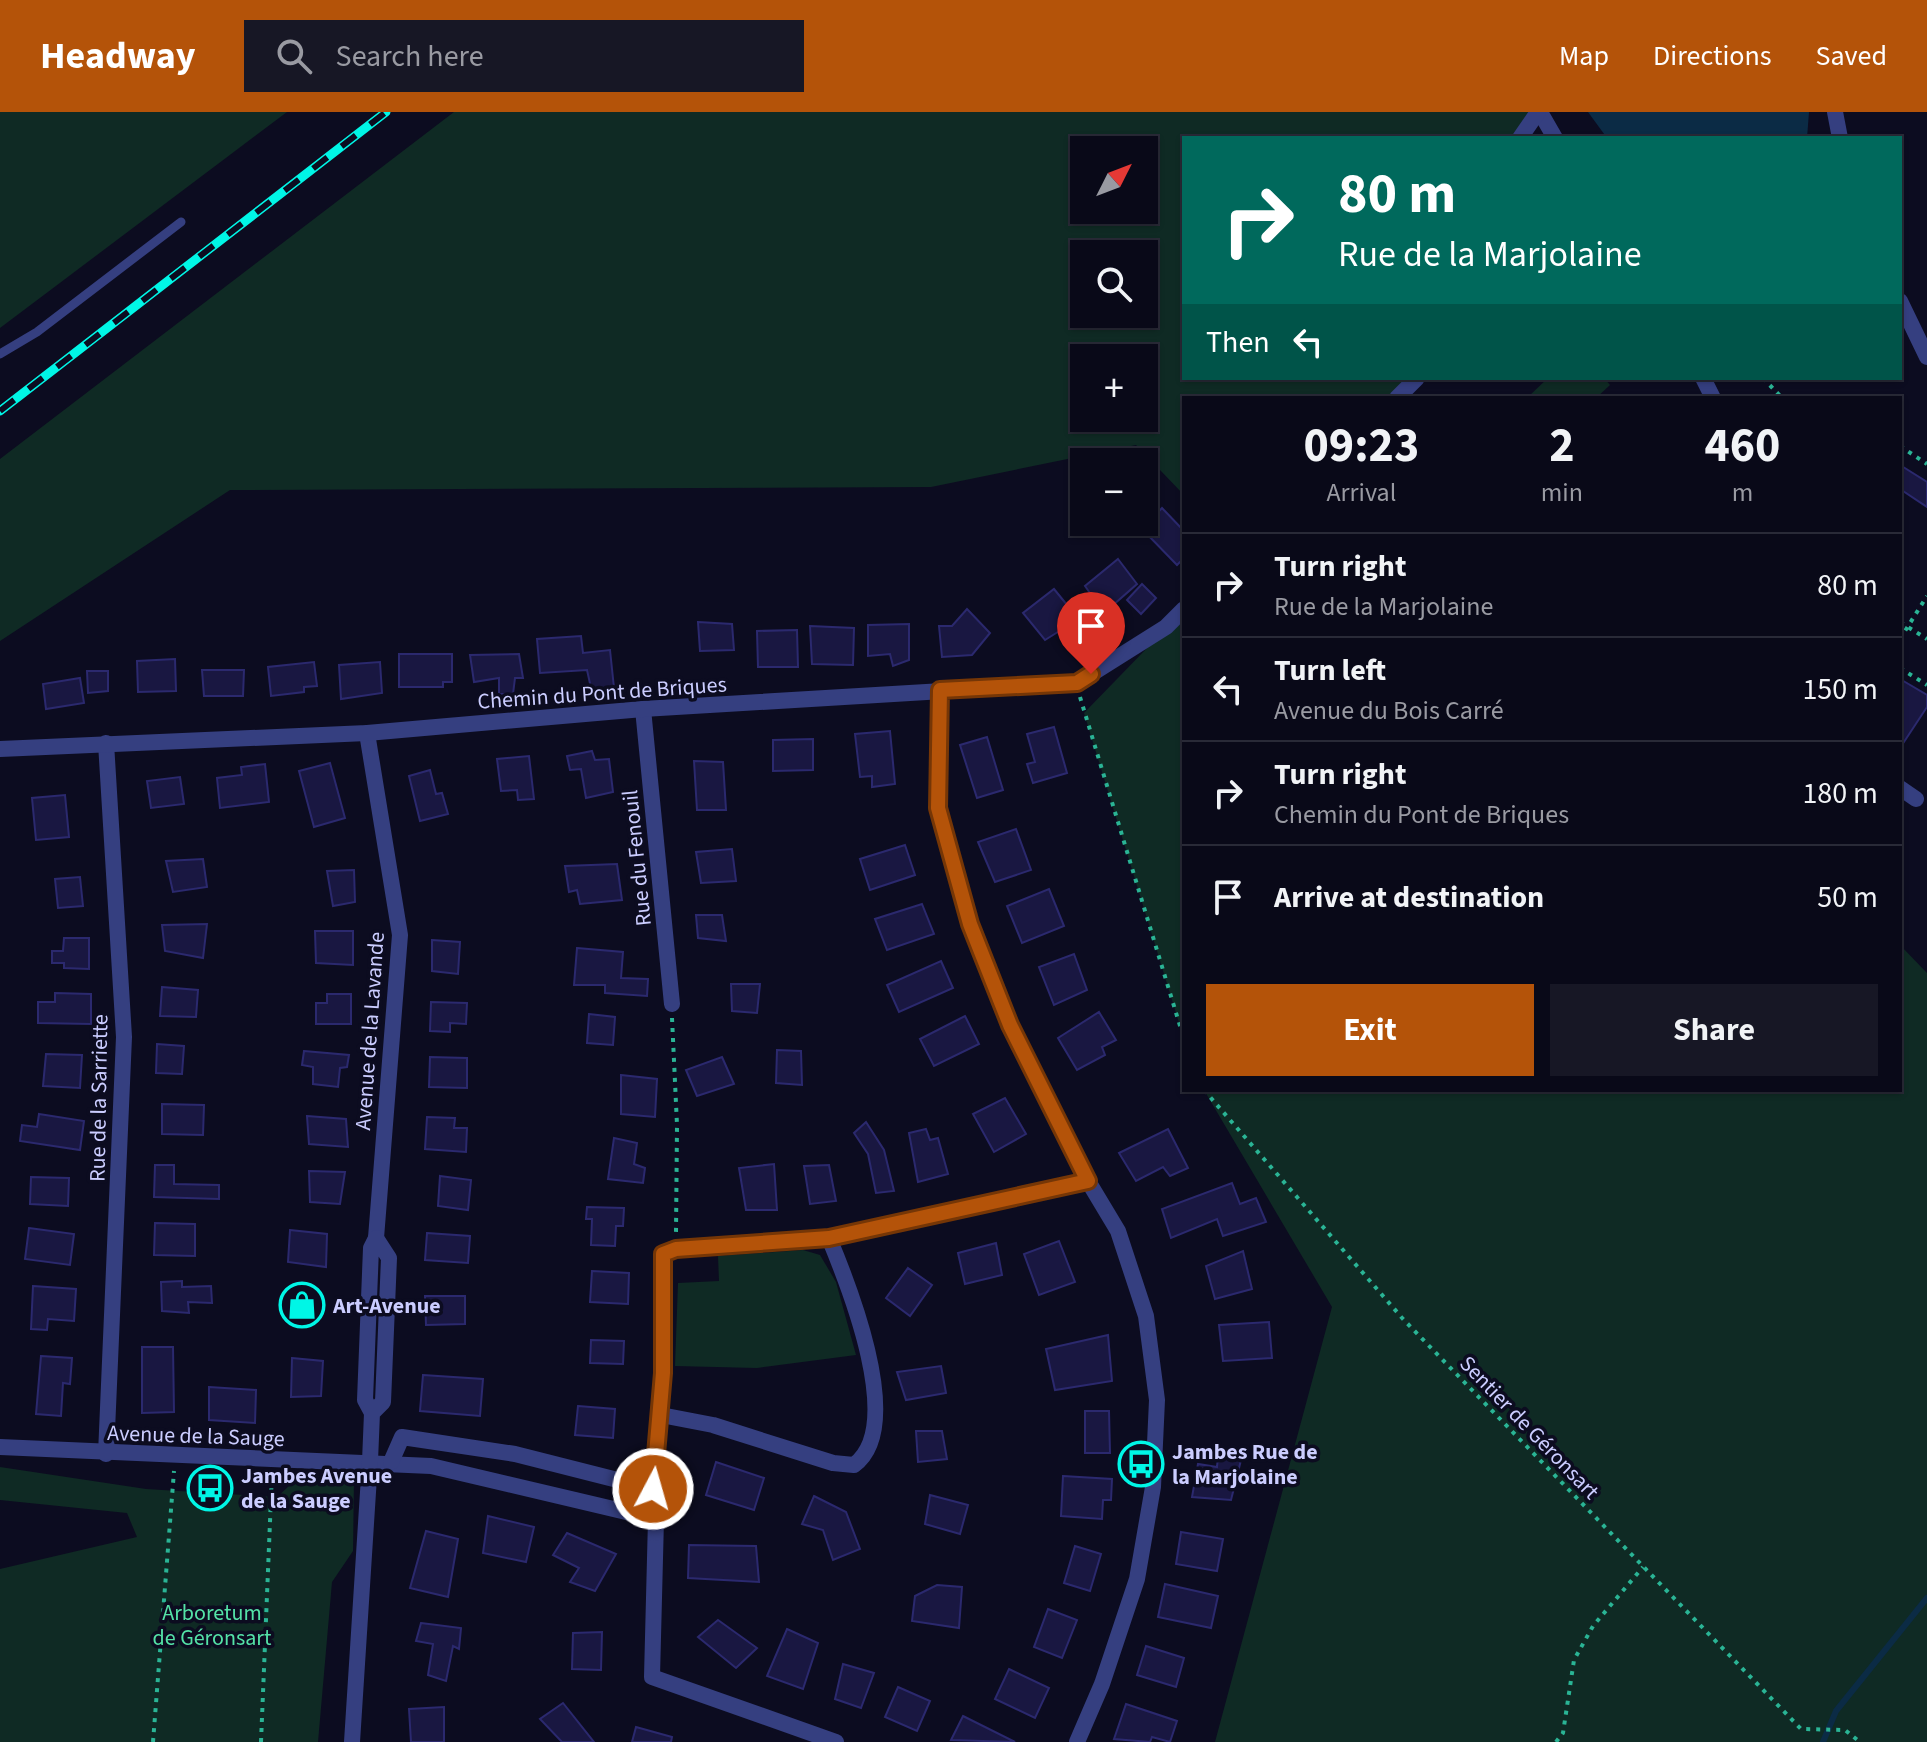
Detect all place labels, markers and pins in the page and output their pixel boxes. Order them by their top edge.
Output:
pin [1057,592,1125,674]
shop icon: Art-Avenue [278,1281,326,1329]
place label: Art-Avenue [332,1290,441,1322]
place label: Jambes Rue de la Marjolaine [1172,1436,1318,1493]
bus stop icon: Jambes Rue de la Marjolaine [1117,1440,1165,1488]
place label: Jambes Avenue de la Sauge [241,1460,392,1517]
bus stop icon: Jambes Avenue de la Sauge [186,1464,234,1512]

